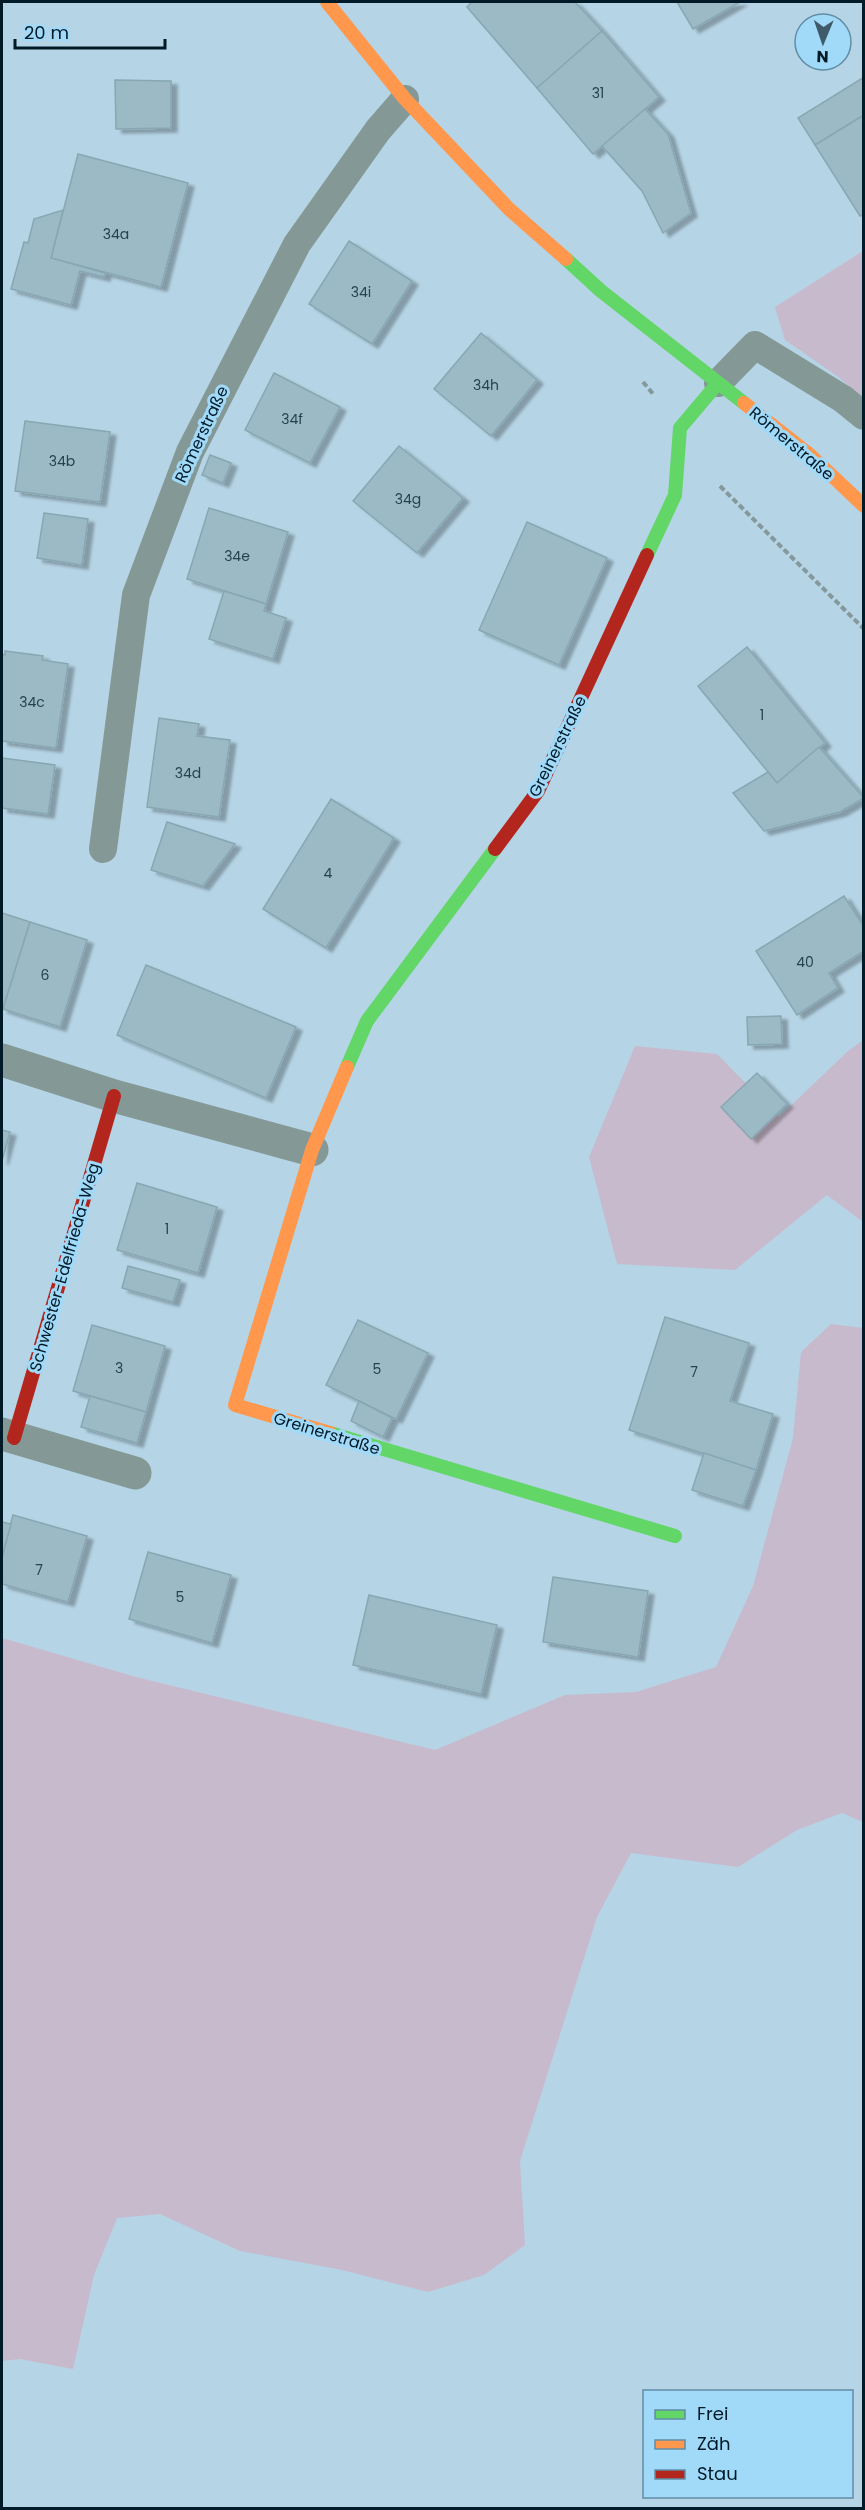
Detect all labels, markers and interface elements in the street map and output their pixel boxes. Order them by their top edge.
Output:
scale bar [15,12,165,50]
north arrow [793,12,853,72]
text: 20 m [24,20,69,45]
text: N [816,45,829,68]
house number: 31 [592,83,604,103]
house number: 34a [103,224,129,244]
house number: 34i [351,282,371,302]
house number: 34h [473,375,499,395]
street label: Römerstraße [169,382,234,486]
street label: Römerstraße [744,401,839,486]
house number: 34f [281,409,303,429]
house number: 34b [49,451,75,471]
house number: 34g [395,489,421,509]
house number: 34e [224,546,250,566]
house number: 34c [19,692,45,712]
street label: Greinerstraße [523,692,592,801]
house number: 1 [760,705,764,725]
house number: 34d [175,763,201,783]
house number: 4 [324,863,333,883]
house number: 40 [796,952,814,972]
house number: 6 [41,965,50,985]
street label: Schwester-Edelfrieda-Weg [24,1160,105,1374]
house number: 1 [165,1219,169,1239]
house number: 3 [115,1358,123,1378]
house number: 5 [373,1359,381,1379]
house number: 7 [690,1362,698,1382]
street label: Greinerstraße [271,1406,383,1461]
house number: 7 [35,1560,43,1580]
house number: 5 [176,1587,184,1607]
legend [643,2390,853,2498]
text: Frei [697,2401,728,2426]
text: Zäh [697,2431,730,2456]
text: Stau [697,2461,738,2486]

